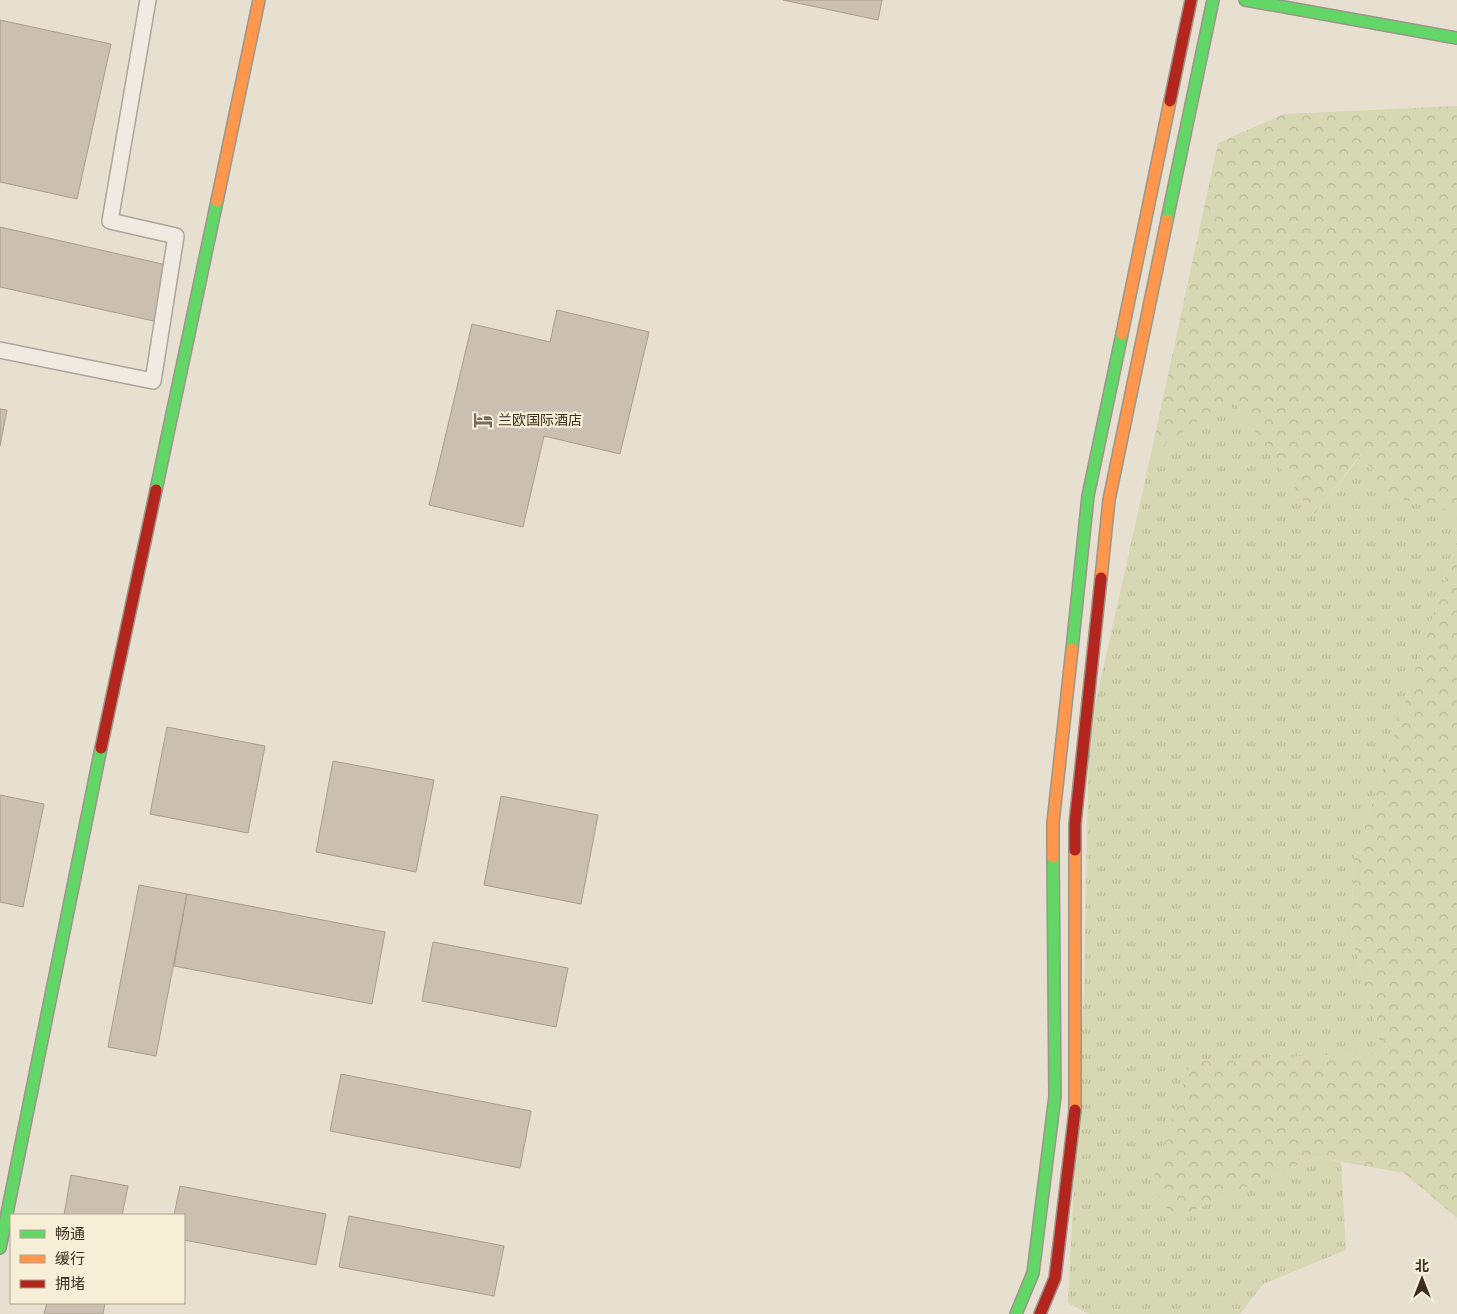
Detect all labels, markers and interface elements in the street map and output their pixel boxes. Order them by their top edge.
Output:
hotel icon: 兰欧国际酒店 [472,409,494,431]
place label: 兰欧国际酒店 [498,412,582,428]
legend [10,1214,185,1304]
text: 畅通 [55,1226,85,1242]
text: 缓行 [55,1251,85,1267]
north arrow [1397,1254,1447,1304]
text: 北 [1415,1258,1429,1274]
text: 拥堵 [55,1276,85,1292]

